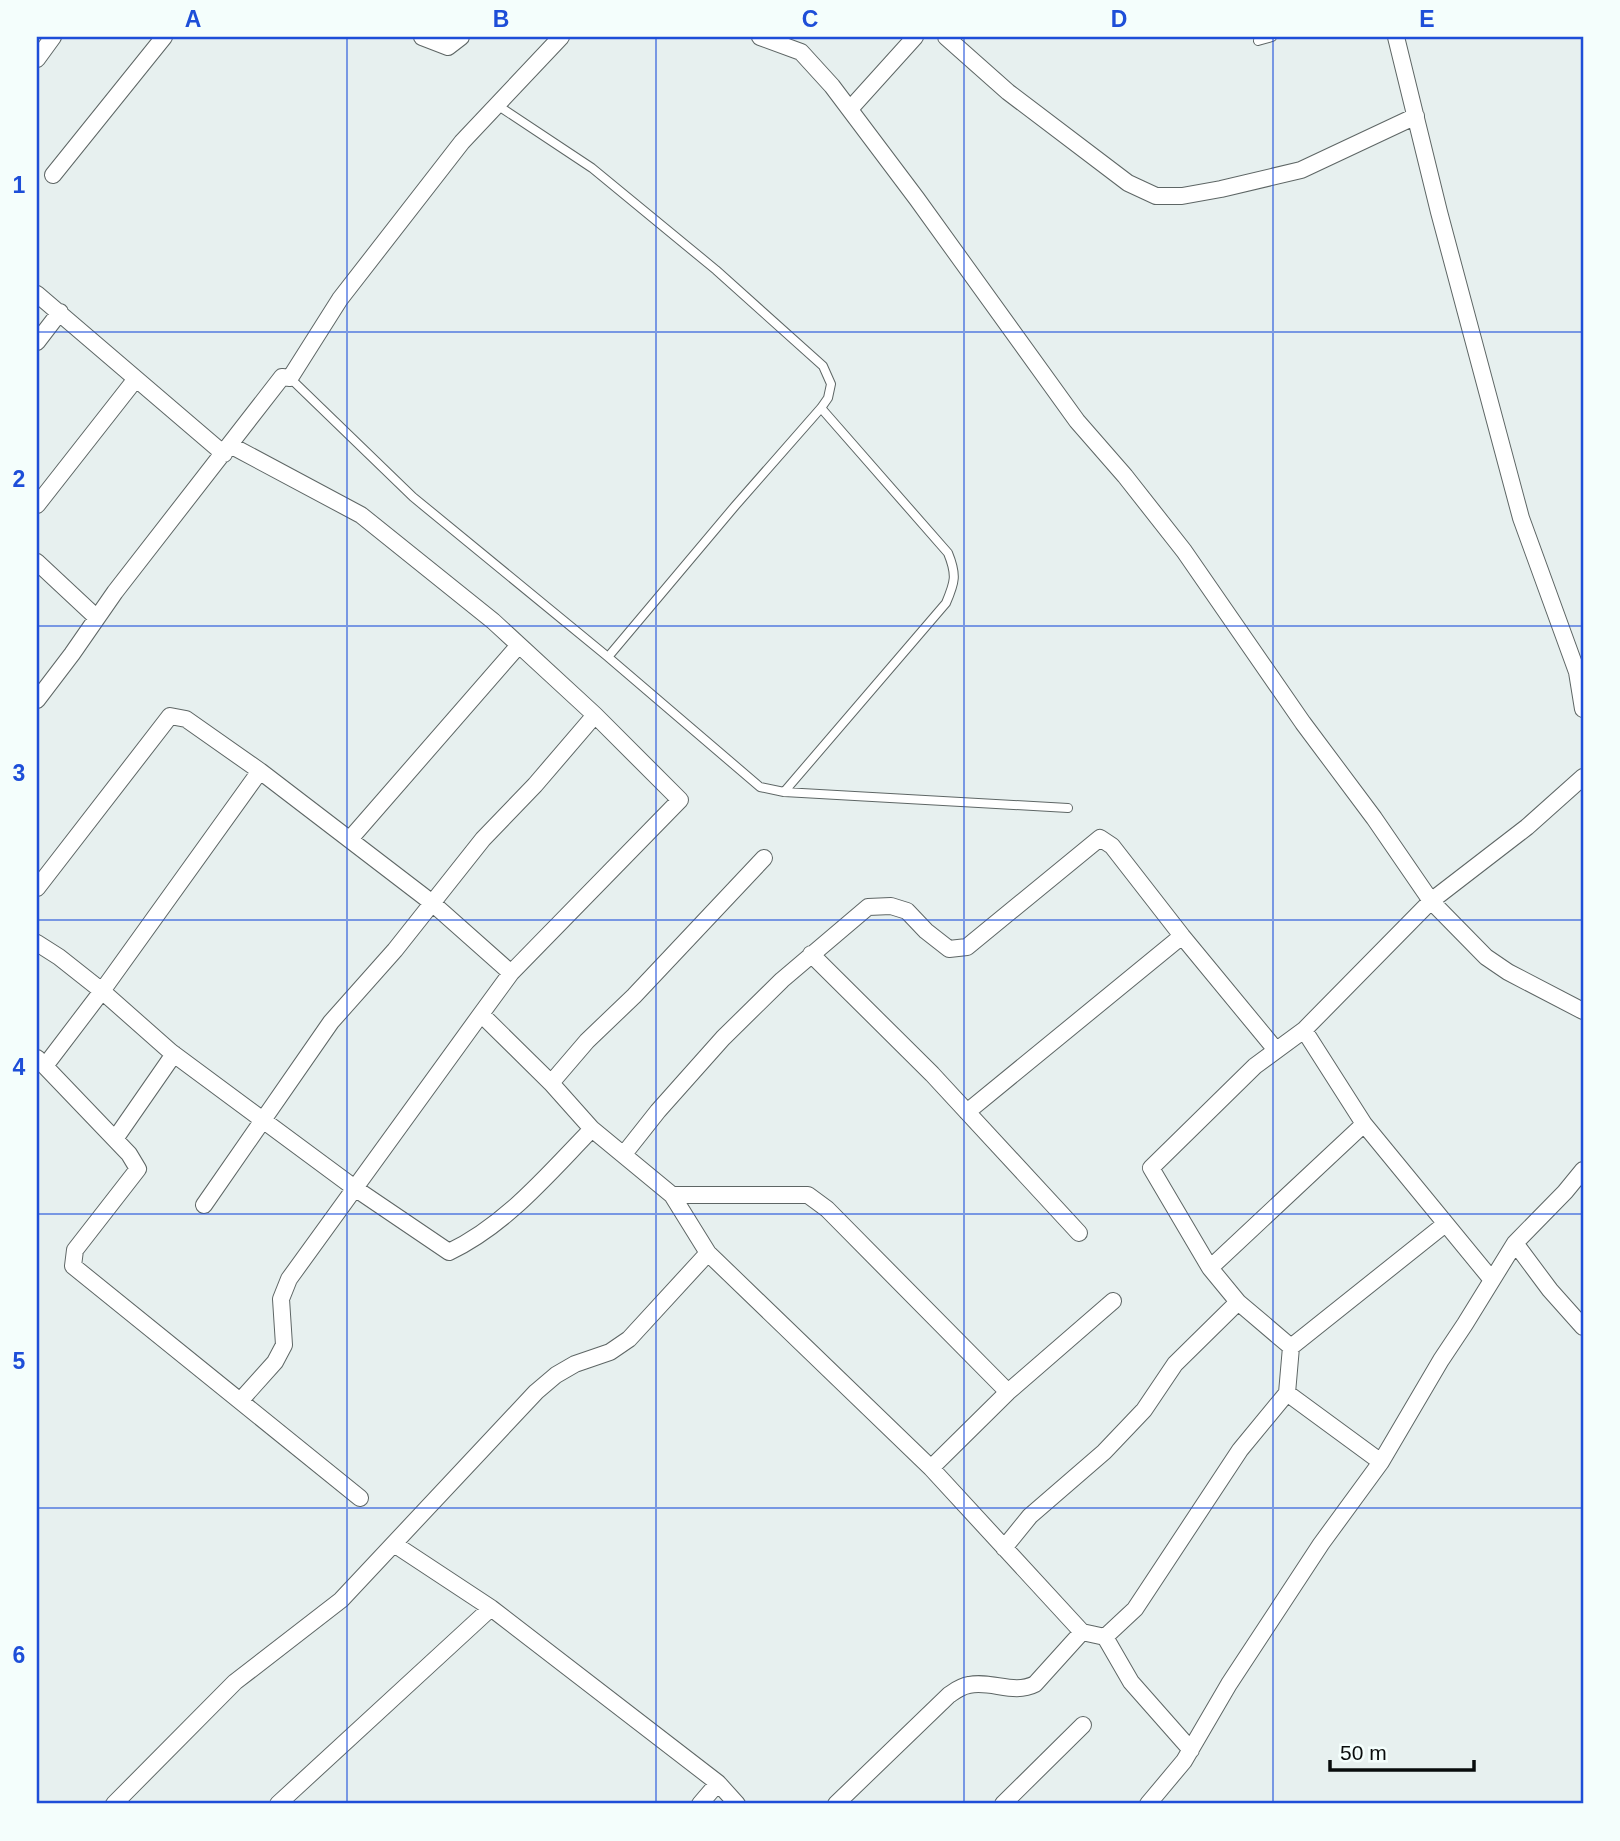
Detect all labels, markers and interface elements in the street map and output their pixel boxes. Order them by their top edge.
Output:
text: A [185,6,201,32]
text: B [493,6,509,32]
text: C [802,6,818,32]
text: D [1111,6,1127,32]
text: E [1419,6,1435,32]
text: 1 [13,172,26,198]
text: 2 [13,466,25,492]
text: 3 [13,760,25,786]
text: 4 [13,1054,26,1080]
text: 5 [13,1348,26,1374]
text: 6 [13,1642,25,1668]
scale bar [1330,1729,1473,1773]
text: 50 m [1340,1741,1387,1764]

